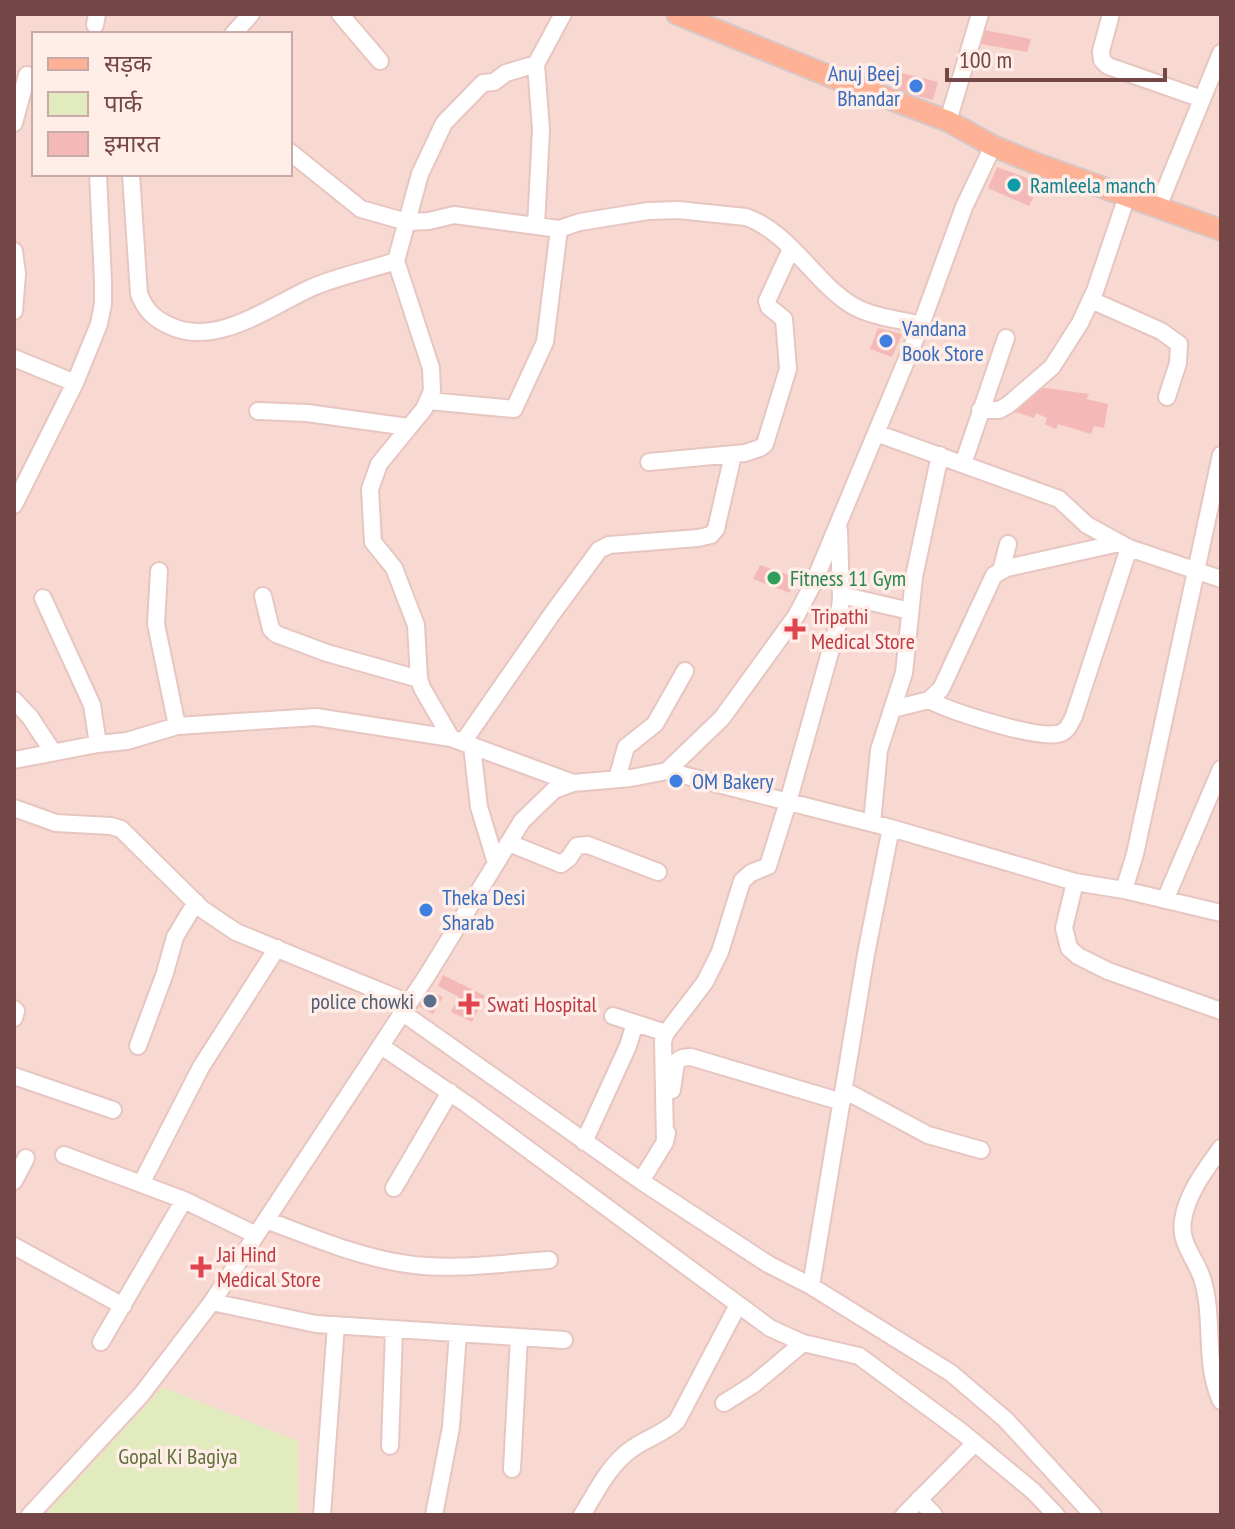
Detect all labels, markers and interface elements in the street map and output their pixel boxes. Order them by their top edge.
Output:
legend [32,32,292,176]
scale bar [947,32,1165,82]
text: 100 m [959,44,1012,75]
text: सड़क [104,48,152,79]
place label: Anuj Beej Bhandar [828,59,900,112]
marker: Anuj Beej Bhandar [907,77,925,95]
text: पार्क [104,88,143,119]
text: इमारत [104,128,161,159]
place label: Ramleela manch [1030,171,1156,199]
marker: Ramleela manch [1005,176,1023,194]
place label: Vandana Book Store [901,314,984,367]
marker: Vandana Book Store [877,332,895,350]
place label: Fitness 11 Gym [790,564,906,592]
marker: Fitness 11 Gym [765,569,783,587]
place label: Tripathi Medical Store [811,602,915,655]
marker: Tripathi Medical Store [786,620,804,638]
place label: OM Bakery [692,767,774,795]
marker: OM Bakery [667,772,685,790]
place label: Theka Desi Sharab [442,883,525,936]
marker: Theka Desi Sharab [417,901,435,919]
place label: police chowki [311,987,414,1015]
place label: Swati Hospital [487,990,598,1018]
marker: police chowki [421,992,439,1010]
marker: Swati Hospital [458,993,480,1015]
place label: Jai Hind Medical Store [216,1240,321,1293]
marker: Jai Hind Medical Store [192,1258,210,1276]
park label: Gopal Ki Bagiya [118,1442,238,1470]

